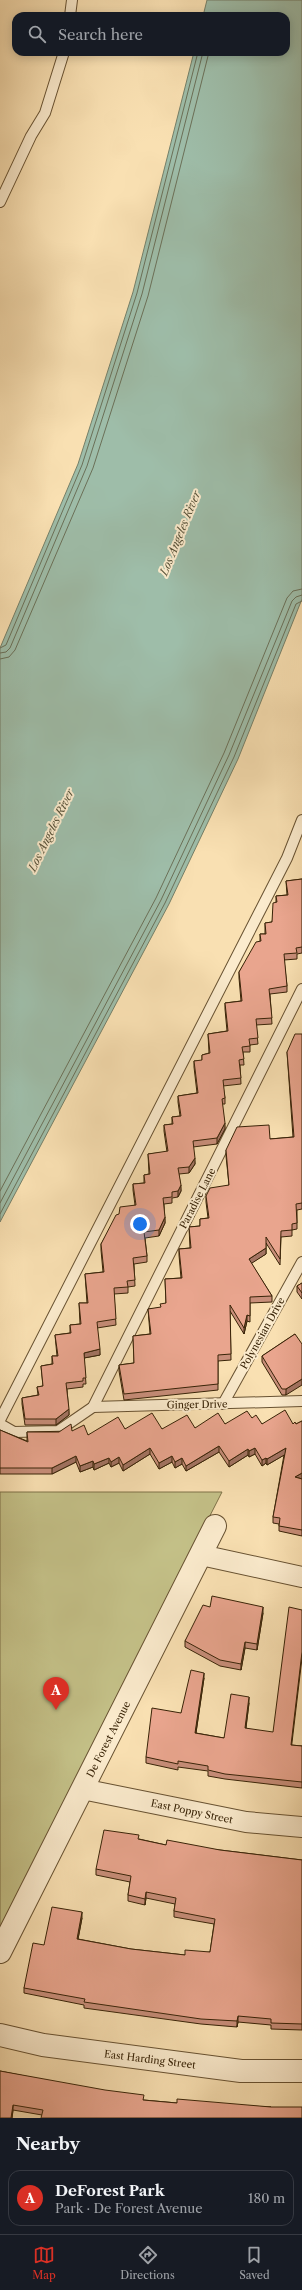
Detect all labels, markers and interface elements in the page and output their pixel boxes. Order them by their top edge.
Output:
search box [12,12,290,56]
icon: search [26,23,48,45]
text: Search here [58,25,143,44]
water label: Los Angeles River [156,488,204,578]
water label: Los Angeles River [25,786,77,874]
street label: Paradise Lane [177,1165,219,1231]
your location [130,1214,150,1234]
street label: Polynesian Drive [237,1295,288,1372]
street label: Ginger Drive [166,1397,228,1412]
pin: A [43,1677,69,1710]
street label: De Forest Avenue [84,1699,133,1780]
street label: East Poppy Street [150,1796,235,1827]
street label: East Harding Street [103,2047,197,2072]
text: Nearby [16,2134,80,2154]
text: DeForest Park [55,2181,165,2200]
text: A [25,2190,35,2206]
text: 180 m [248,2190,285,2206]
text: Park · De Forest Avenue [55,2200,203,2216]
tab: Map [32,2244,56,2282]
tab: Directions [120,2244,175,2282]
tab: Saved [239,2244,270,2282]

